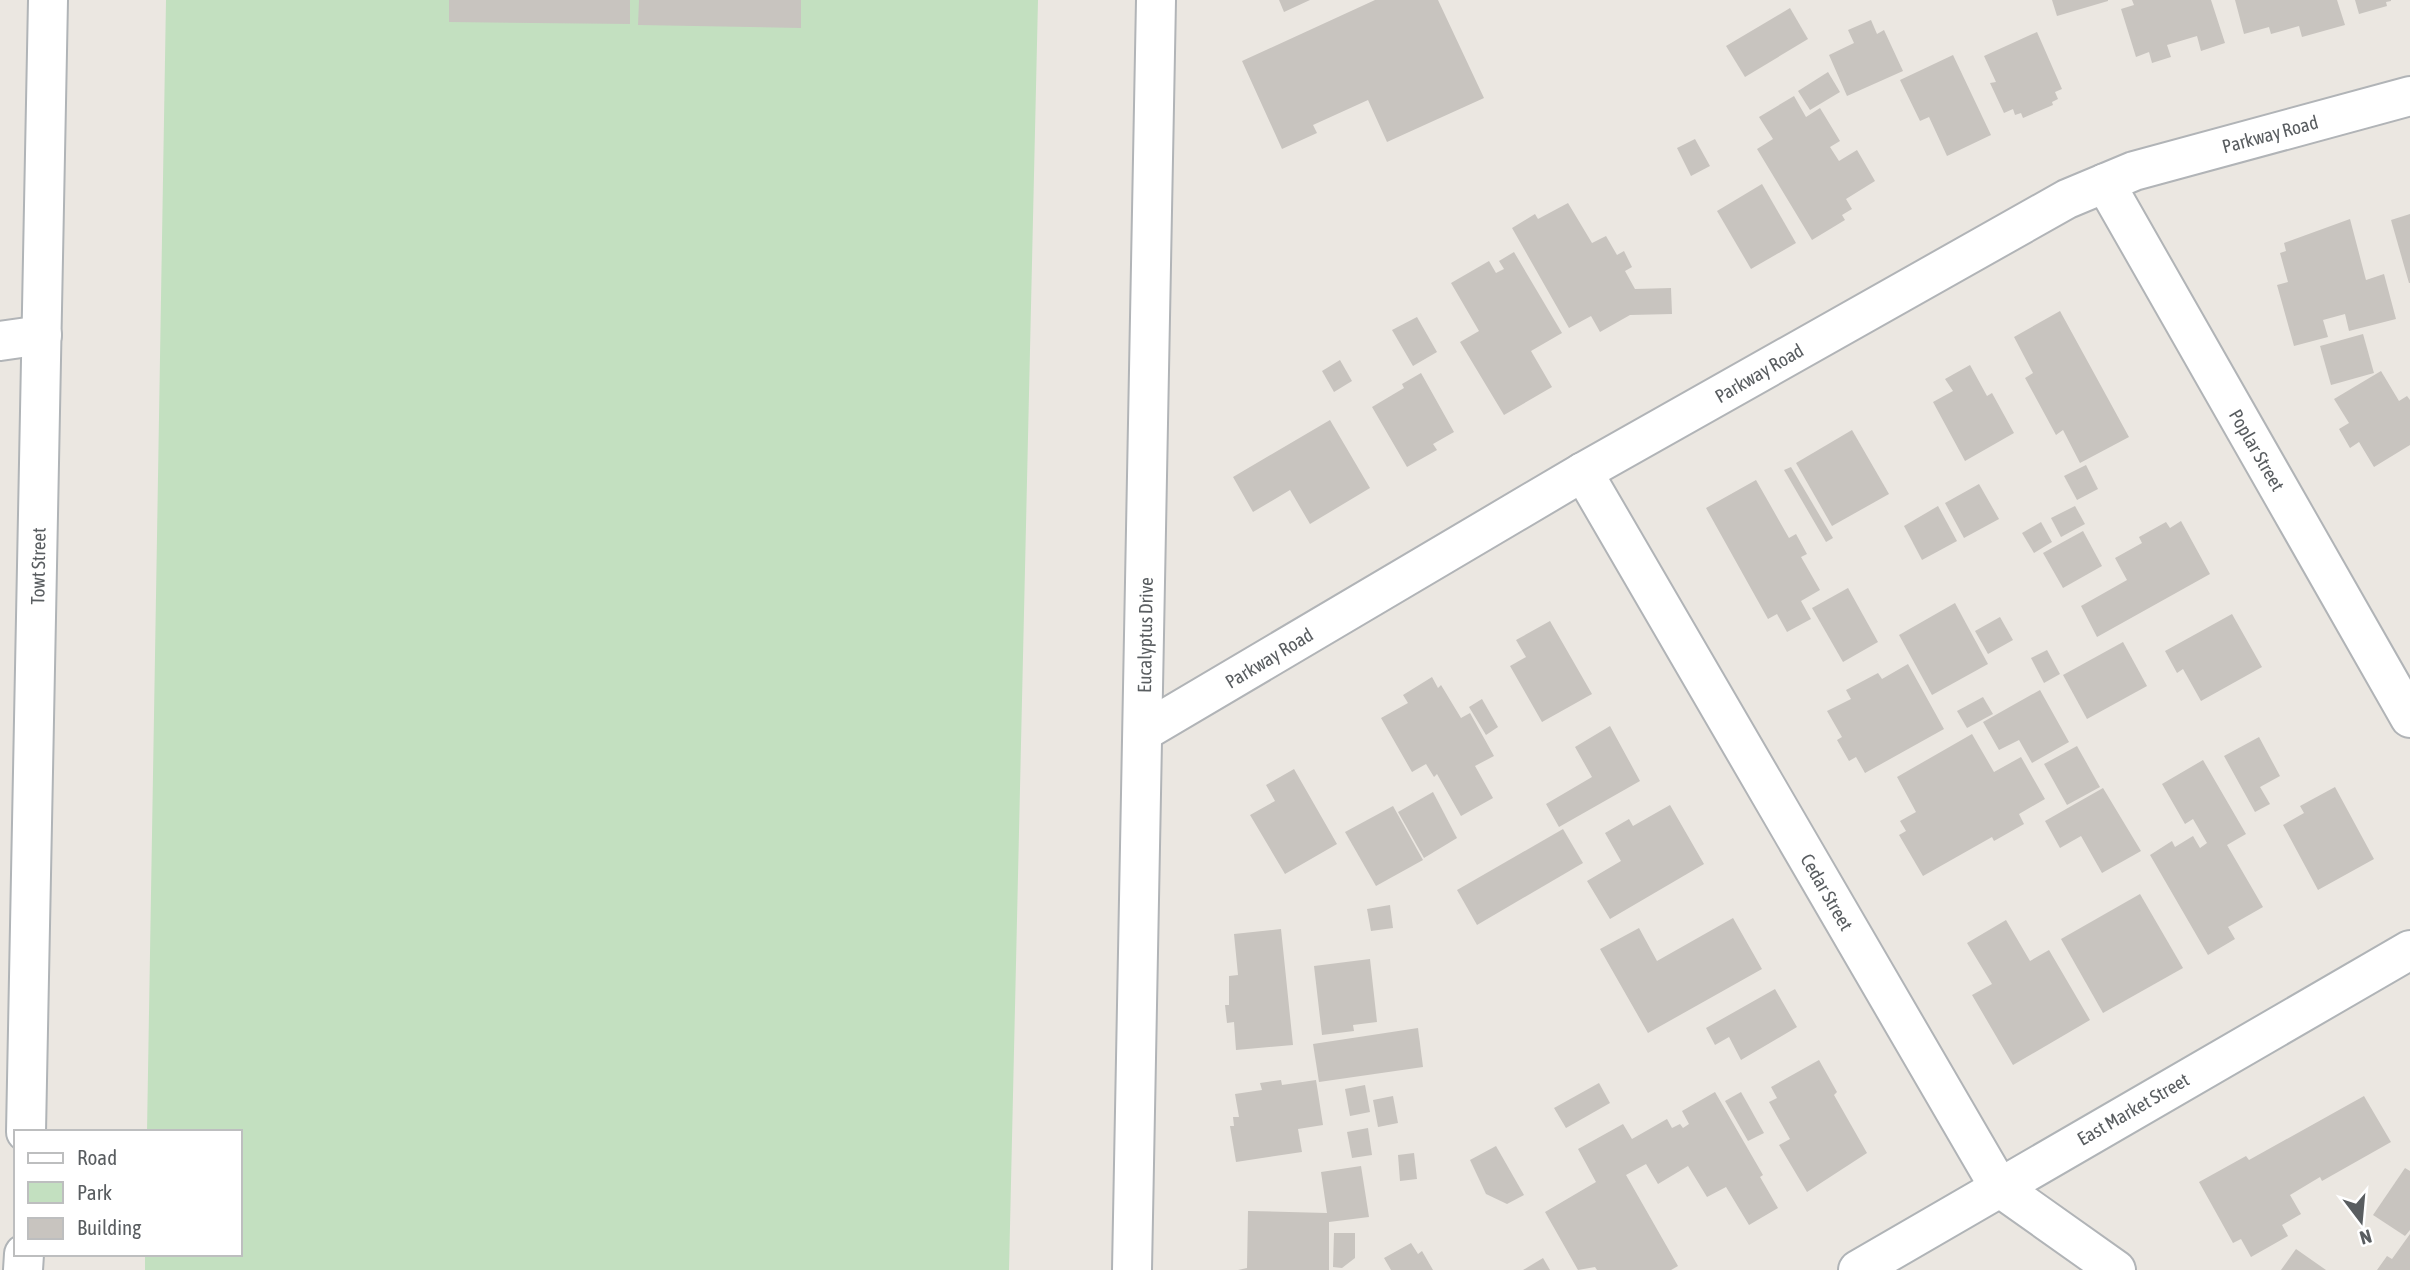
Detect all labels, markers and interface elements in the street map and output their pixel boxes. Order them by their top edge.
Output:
street label: Parkway Road [2220,111,2320,157]
street label: Parkway Road [1711,339,1807,407]
street label: Poplar Street [2225,405,2289,495]
street label: Towt Street [26,527,50,605]
street label: Eucalyptus Drive [1133,577,1157,693]
street label: Parkway Road [1221,623,1317,693]
street label: Cedar Street [1796,850,1858,934]
street label: East Market Street [2073,1068,2193,1150]
legend [14,1130,242,1256]
text: Road [77,1145,117,1169]
text: Park [77,1180,112,1204]
north arrow [2326,1186,2396,1256]
text: Building [77,1215,141,1239]
text: N [2357,1225,2374,1249]

